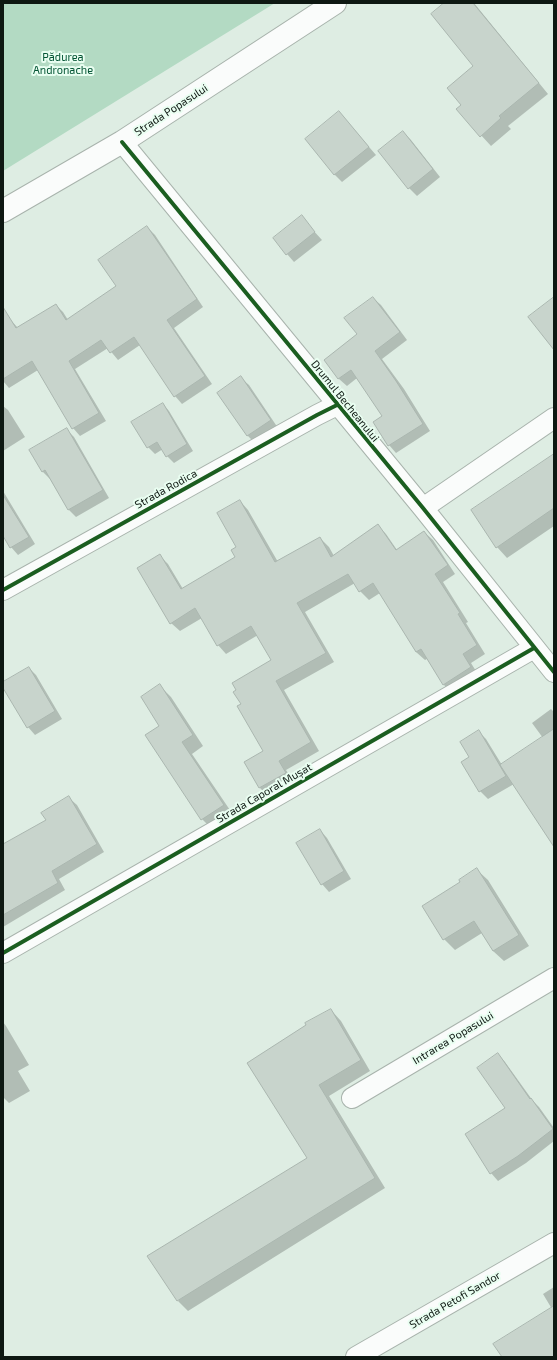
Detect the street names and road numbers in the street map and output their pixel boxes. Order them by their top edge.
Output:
street label: Strada Popasului [132,81,210,139]
street label: Drumul Becheanului [308,358,382,444]
street label: Strada Rodica [133,467,199,511]
street label: Strada Caporal Mușat [214,760,314,826]
street label: Intrarea Popasului [410,1009,496,1067]
street label: Strada Petofi Sandor [407,1269,503,1331]

